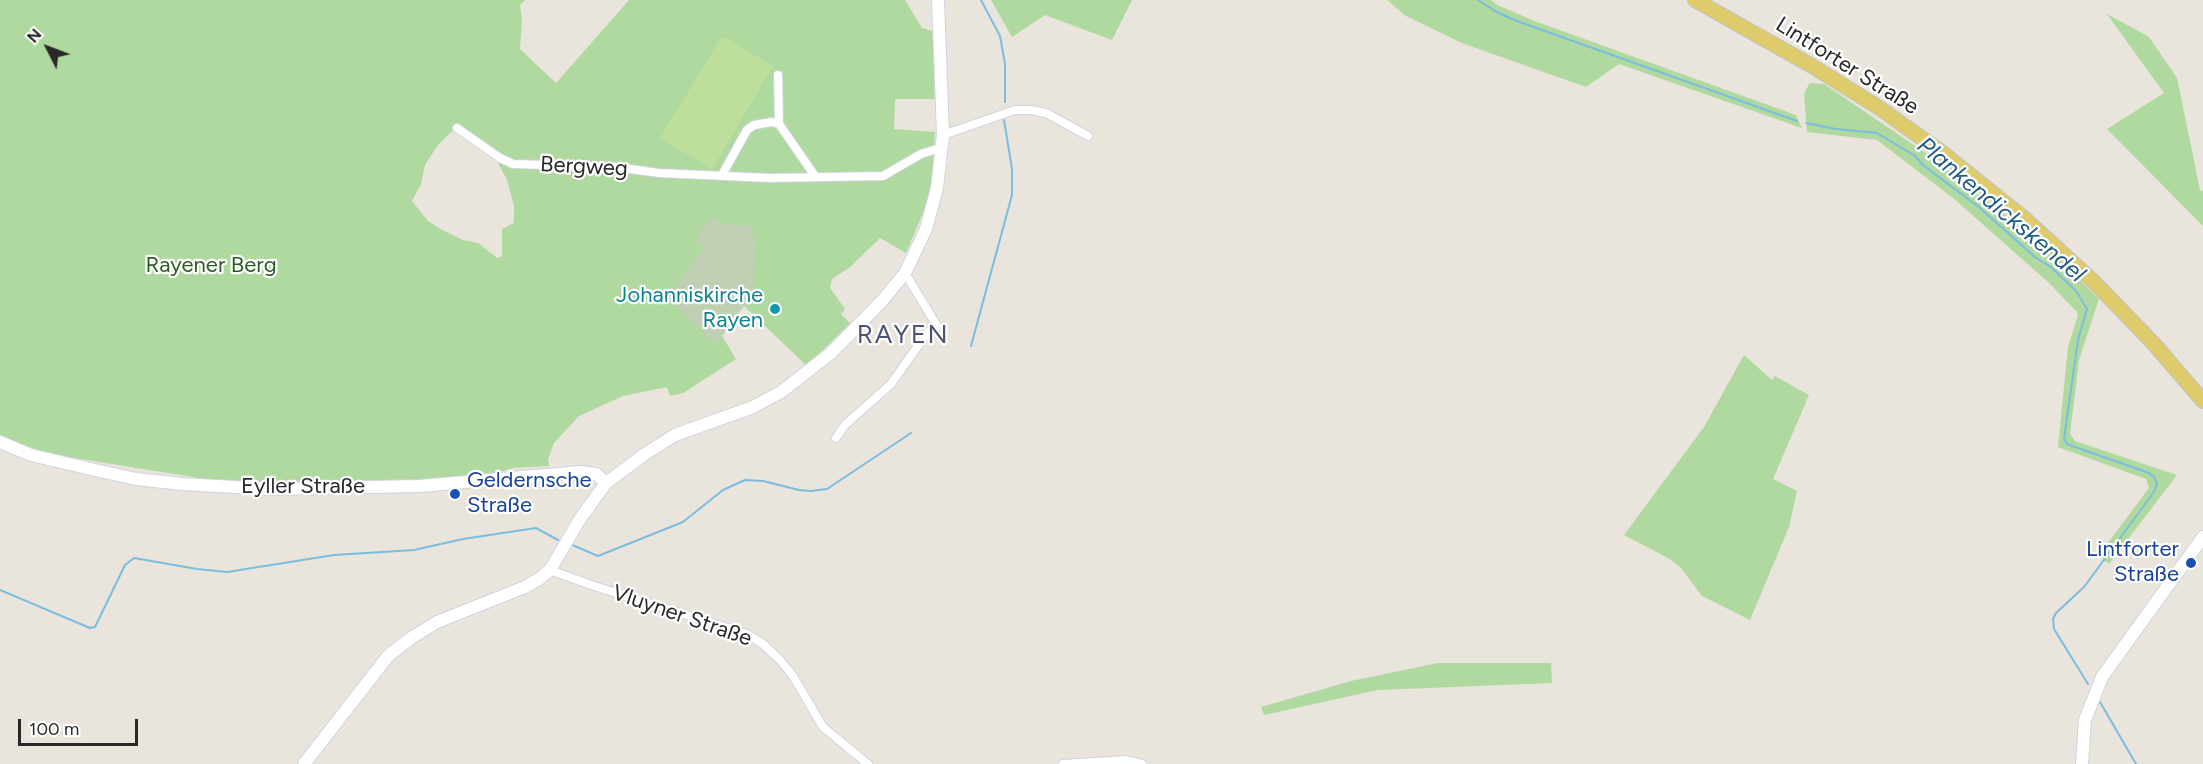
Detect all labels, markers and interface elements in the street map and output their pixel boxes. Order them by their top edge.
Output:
street label: Lintforter Straße [1771,12,1923,120]
north arrow [18,18,78,78]
text: N [23,25,45,47]
water label: Plankendickskendel [1911,131,2091,289]
street label: Bergweg [540,152,628,182]
park label: Rayener Berg [145,253,277,279]
place label: Johanniskirche Rayen [616,283,763,334]
marker: Johanniskirche Rayen [768,302,782,316]
district label: RAYEN [857,319,949,351]
place label: Geldernsche Straße [467,468,592,520]
street label: Eyller Straße [241,474,365,500]
marker: Geldernsche Straße [448,487,462,501]
place label: Lintforter Straße [2086,537,2179,588]
marker: Lintforter Straße [2184,556,2198,570]
street label: Vluyner Straße [609,580,755,652]
scale bar [21,707,141,745]
text: 100 m [29,718,79,740]

